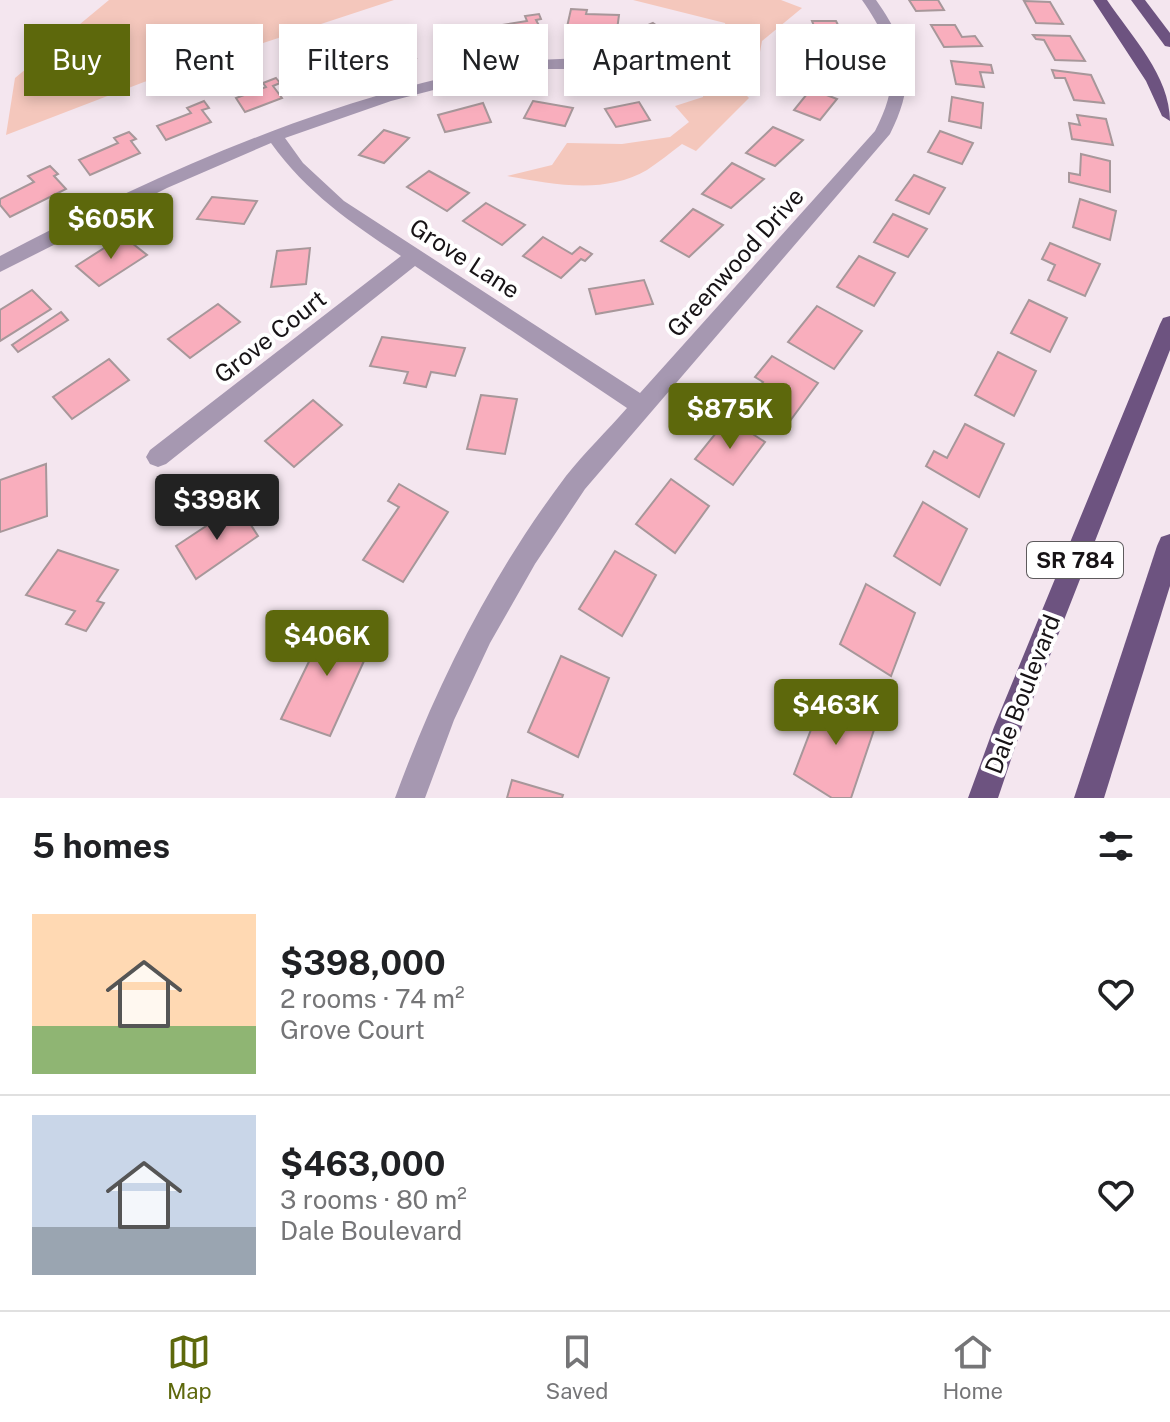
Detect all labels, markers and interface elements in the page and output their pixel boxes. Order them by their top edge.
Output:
chip: Buy [24,24,130,96]
chip: Rent [146,24,263,96]
chip: Filters [279,24,417,96]
chip: New [433,24,548,96]
chip: Apartment [564,24,760,96]
chip: House [776,24,915,96]
street label: Greenwood Drive [661,182,809,342]
pin: $605K [55,193,167,261]
text: $605K [67,203,155,234]
street label: Grove Lane [405,212,525,304]
street label: Grove Court [209,284,331,388]
pin: $875K [674,383,786,451]
text: $875K [686,393,774,424]
pin: $398K [161,474,273,542]
text: $398K [173,484,261,515]
road number: SR 784 [1027,542,1123,578]
pin: $406K [271,610,383,678]
street label: Dale Boulevard [979,610,1065,778]
text: $406K [283,620,371,651]
pin: $463K [780,679,892,747]
text: $463K [792,689,880,720]
icon: filters [1094,824,1138,868]
text: 5 homes [32,826,170,866]
text: $398,000 [280,943,446,983]
icon: home [96,946,192,1042]
icon: heart [1094,972,1138,1016]
text: 2 rooms · 74 m² [280,983,465,1014]
text: Grove Court [280,1014,425,1045]
text: $463,000 [280,1144,445,1184]
icon: home [96,1147,192,1243]
icon: heart [1094,1173,1138,1217]
text: 3 rooms · 80 m² [280,1184,467,1215]
text: Dale Boulevard [280,1215,462,1246]
tab: Map [167,1330,212,1404]
tab: Saved [546,1330,608,1404]
tab: Home [942,1330,1003,1404]

